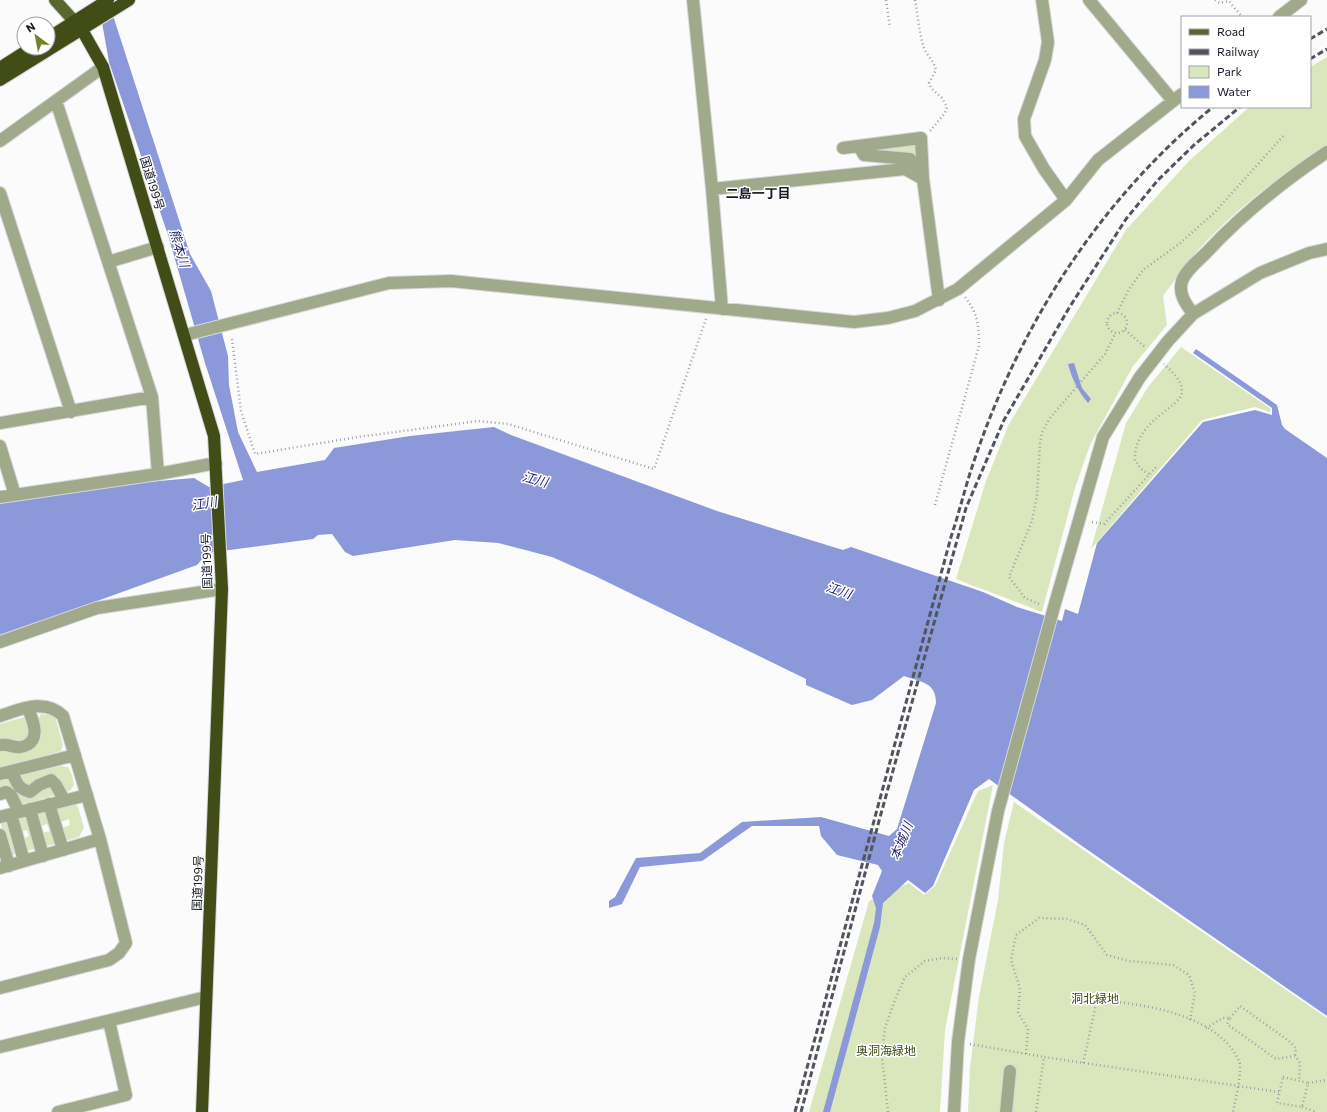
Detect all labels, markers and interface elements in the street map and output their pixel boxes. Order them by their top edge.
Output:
north arrow [16,16,56,56]
legend [1181,16,1311,108]
text: N [23,19,37,35]
text: Road [1217,24,1245,38]
text: Railway [1217,44,1259,58]
text: Park [1217,64,1243,78]
text: Water [1217,84,1251,98]
street label: 国道199号 [138,154,168,212]
district label: 二島一丁目 [725,185,791,201]
water label: 熊本川 [167,227,194,271]
water label: 江川 [520,468,552,491]
water label: 江川 [190,493,220,513]
street label: 国道199号 [198,533,214,589]
water label: 江川 [824,578,856,602]
water label: 本城川 [886,818,916,862]
street label: 国道199号 [189,855,205,911]
park label: 洞北緑地 [1071,991,1119,1005]
park label: 奥洞海緑地 [856,1043,916,1057]

